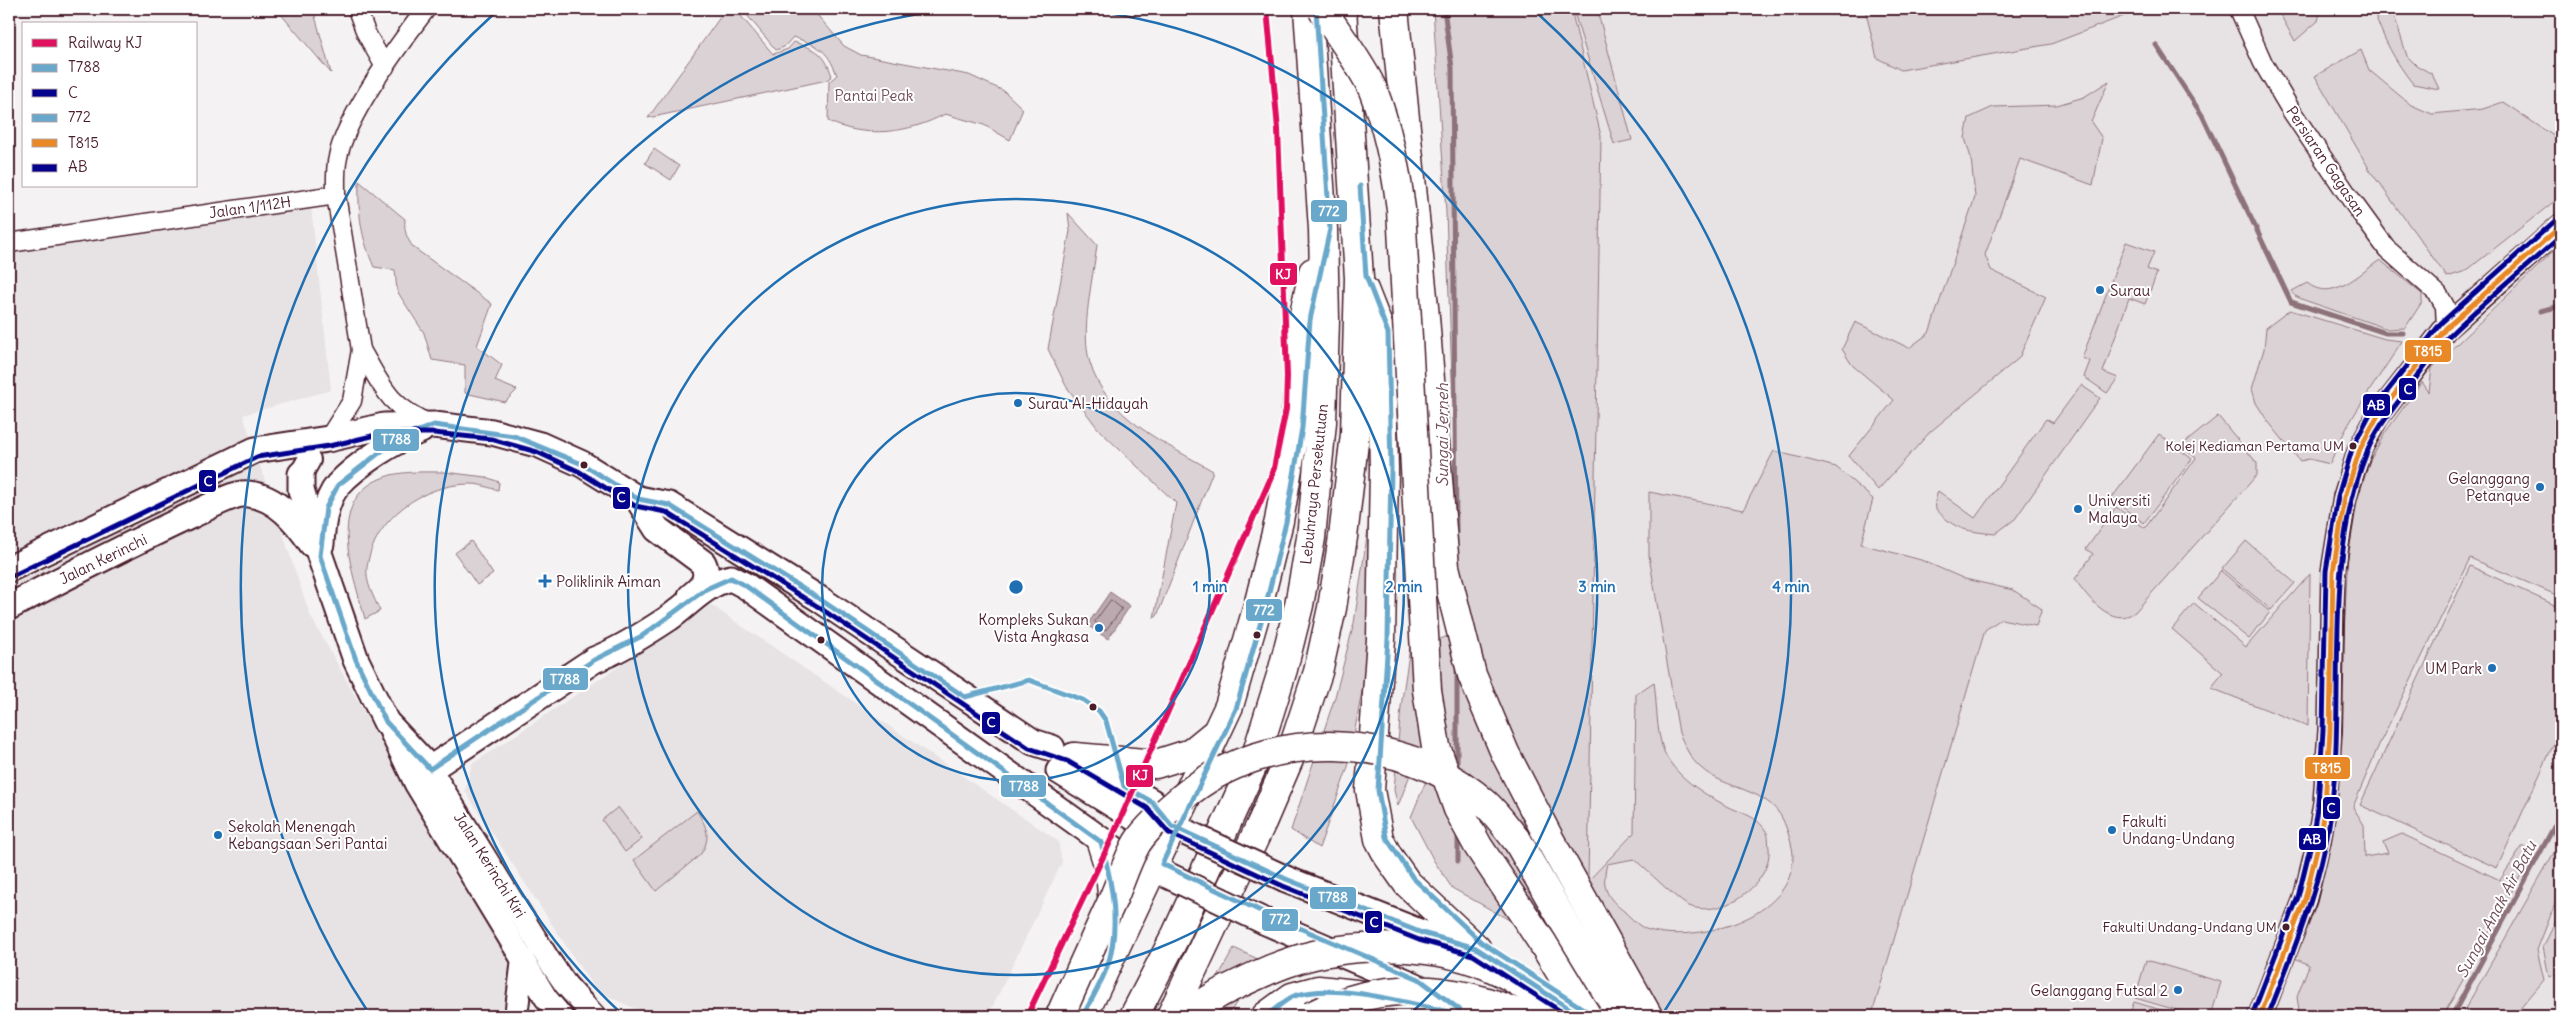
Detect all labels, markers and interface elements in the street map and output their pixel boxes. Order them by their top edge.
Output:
legend [22,22,198,188]
text: Railway KJ [68,33,142,52]
text: T788 [68,57,100,76]
text: C [68,83,78,102]
park label: Pantai Peak [834,86,914,105]
street label: Persiaran Gagasan [2282,102,2370,220]
text: 772 [68,107,91,126]
text: T815 [68,133,99,152]
text: AB [68,157,88,176]
street label: Jalan 1/112H [208,192,292,222]
line badge: 772 [1310,199,1348,223]
text: 772 [1318,202,1340,220]
line badge: KJ [1269,262,1298,286]
text: KJ [1275,265,1292,283]
place label: Surau [2110,281,2151,300]
marker: Surau [2094,284,2106,296]
line badge: T815 [2404,339,2452,363]
text: T815 [2414,342,2442,360]
line badge: C [2398,377,2417,401]
text: C [2403,380,2413,398]
water label: Sungai Jerneh [1432,383,1452,487]
line badge: AB [2362,393,2391,417]
place label: Surau Al-Hidayah [1028,394,1149,413]
text: AB [2367,396,2385,414]
marker: Surau Al-Hidayah [1012,397,1024,409]
street label: Lebuhraya Persekutuan [1296,402,1332,565]
line badge: T788 [372,428,420,452]
text: T788 [381,430,411,448]
place label: Kolej Kediaman Pertama UM [2165,437,2344,455]
marker: Kolej Kediaman Pertama UM [2348,441,2358,451]
unlabelled marker [579,460,589,470]
line badge: C [198,469,217,493]
place label: Gelanggang Petanque [2448,469,2530,505]
text: C [203,472,213,490]
marker: Gelanggang Petanque [2534,481,2546,493]
line badge: C [612,486,631,510]
text: C [616,488,626,506]
place label: Universiti Malaya [2088,491,2150,527]
marker: Universiti Malaya [2072,503,2084,515]
street label: Jalan Kerinchi [56,530,150,588]
place label: Poliklinik Aiman [556,572,661,591]
marker: Poliklinik Aiman [538,574,552,588]
text: 1 min [1193,577,1228,596]
text: 2 min [1386,577,1423,596]
text: 3 min [1578,577,1616,596]
text: 4 min [1772,577,1810,596]
centre of rings [1007,578,1025,596]
line badge: 772 [1245,598,1283,622]
text: 772 [1253,601,1275,619]
place label: Kompleks Sukan Vista Angkasa [978,610,1089,646]
marker: Kompleks Sukan Vista Angkasa [1093,622,1105,634]
unlabelled marker [1252,630,1262,640]
unlabelled marker [816,635,826,645]
place label: UM Park [2425,659,2482,678]
marker: UM Park [2486,662,2498,674]
line badge: T788 [542,667,589,691]
text: T788 [550,670,580,688]
unlabelled marker [1088,702,1098,712]
line badge: C [981,711,1001,735]
text: C [986,713,996,731]
line badge: T815 [2304,756,2351,780]
text: T815 [2313,759,2341,777]
line badge: KJ [1125,764,1154,788]
text: KJ [1132,766,1149,784]
line badge: T788 [1000,774,1047,798]
text: T788 [1009,777,1039,795]
line badge: C [2322,796,2341,820]
text: C [2326,799,2336,817]
street label: Jalan Kerinchi Kiri [450,809,530,921]
place label: Fakulti Undang-Undang [2122,812,2235,848]
place label: Sekolah Menengah Kebangsaan Seri Pantai [228,817,387,853]
marker: Fakulti Undang-Undang [2106,824,2118,836]
line badge: AB [2298,827,2327,851]
marker: Sekolah Menengah Kebangsaan Seri Pantai [212,829,224,841]
text: AB [2303,830,2321,848]
water label: Sungai Anak Air Batu [2451,836,2541,981]
line badge: T788 [1309,886,1357,910]
text: T788 [1318,888,1348,906]
line badge: 772 [1261,908,1299,932]
text: 772 [1269,910,1291,928]
line badge: C [1364,910,1383,934]
text: C [1369,913,1379,931]
place label: Fakulti Undang-Undang UM [2103,918,2277,936]
marker: Fakulti Undang-Undang UM [2281,922,2291,932]
place label: Gelanggang Futsal 2 [2030,981,2168,1000]
marker: Gelanggang Futsal 2 [2172,984,2184,996]

